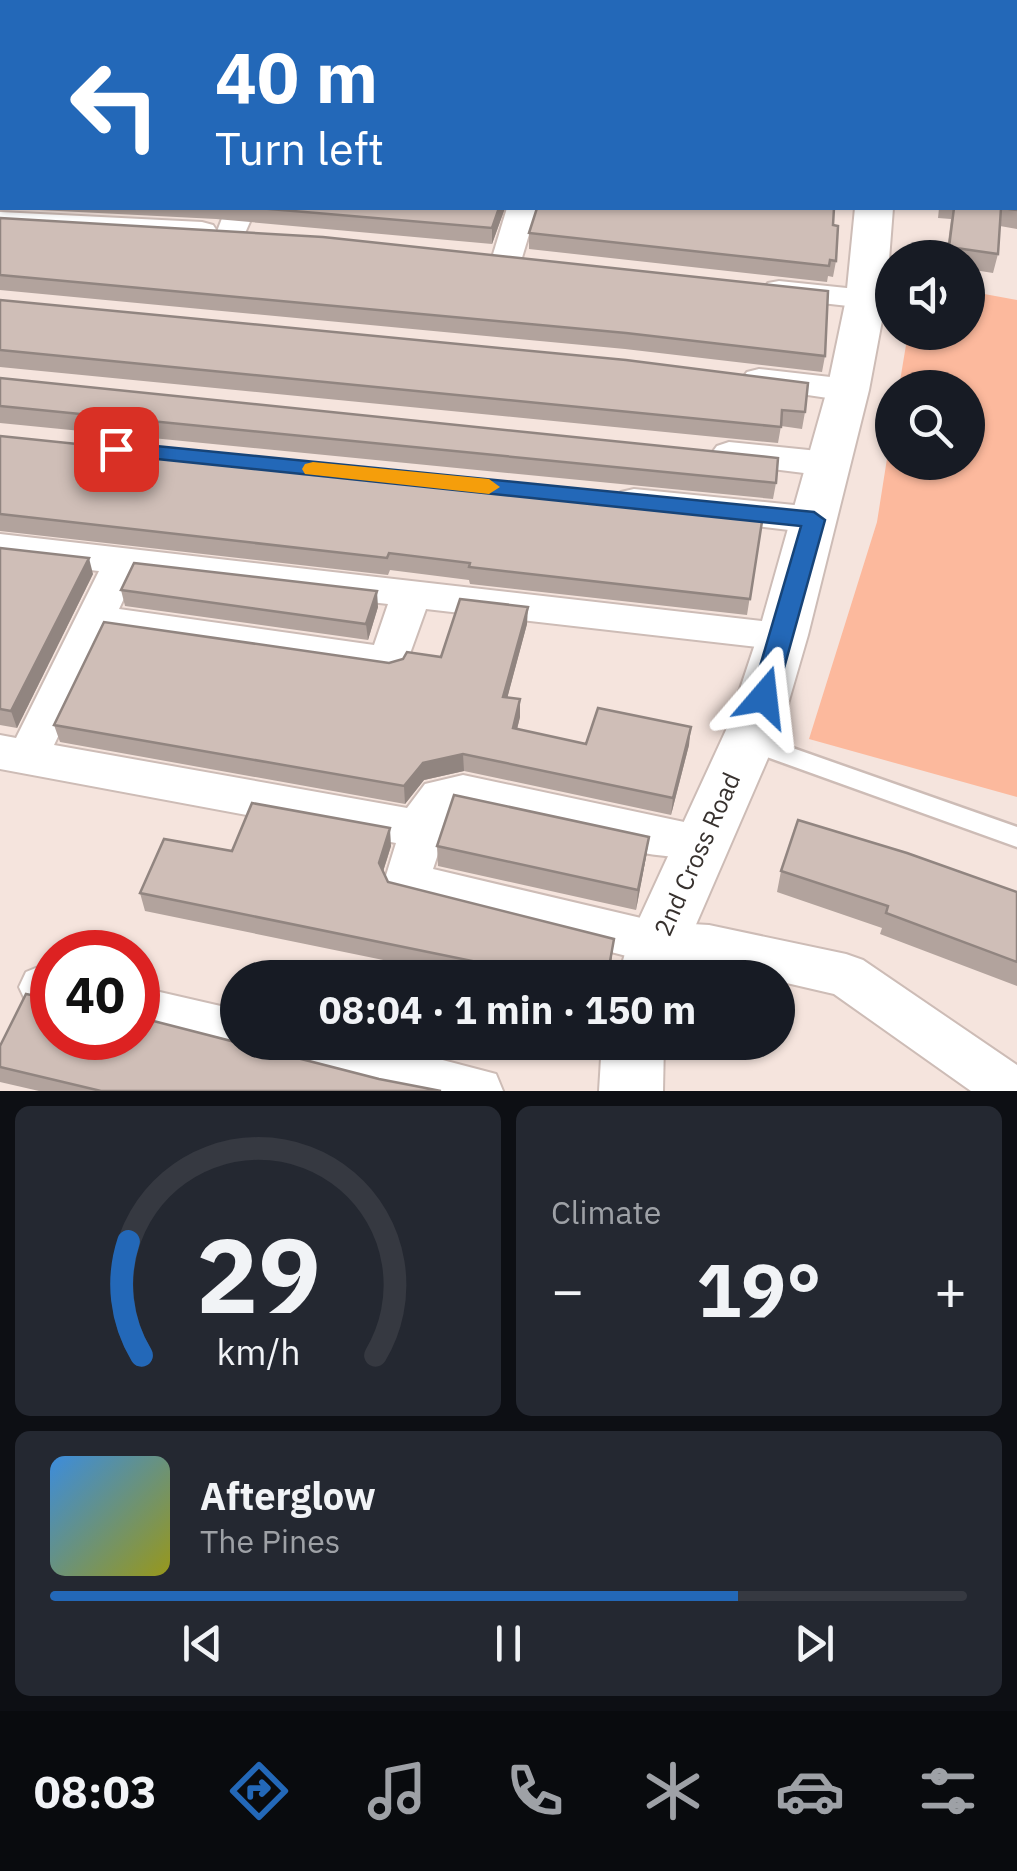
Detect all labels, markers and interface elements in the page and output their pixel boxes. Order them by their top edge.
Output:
text: 40 m [215,31,378,122]
icon: left [50,40,180,170]
text: Turn left [215,119,384,177]
map controls [875,240,985,480]
button: sound [875,240,985,350]
button: search [875,370,985,480]
pin [74,407,159,492]
icon: arrive [89,422,144,477]
position arrow [712,645,816,749]
street label: 2nd Cross Road [646,767,747,941]
speed limit sign: 40 [30,930,160,1060]
text: 08:04 · 1 min · 150 m [319,985,696,1034]
text: Climate [551,1191,661,1233]
text: 29 [196,1206,320,1342]
text: 19° [696,1240,822,1338]
text: − [551,1254,584,1325]
text: + [934,1254,967,1325]
text: km/h [216,1328,300,1375]
text: Afterglow [200,1471,376,1520]
text: The Pines [200,1520,340,1562]
icon: previous [175,1616,230,1671]
icon: pause [481,1616,536,1671]
icon: next [787,1616,842,1671]
icon: directions [224,1756,294,1826]
icon: music [362,1756,432,1826]
icon: phone [500,1756,570,1826]
icon: climate [638,1756,708,1826]
icon: car [775,1756,845,1826]
icon: filters [913,1756,983,1826]
text: 08:03 [34,1762,157,1820]

